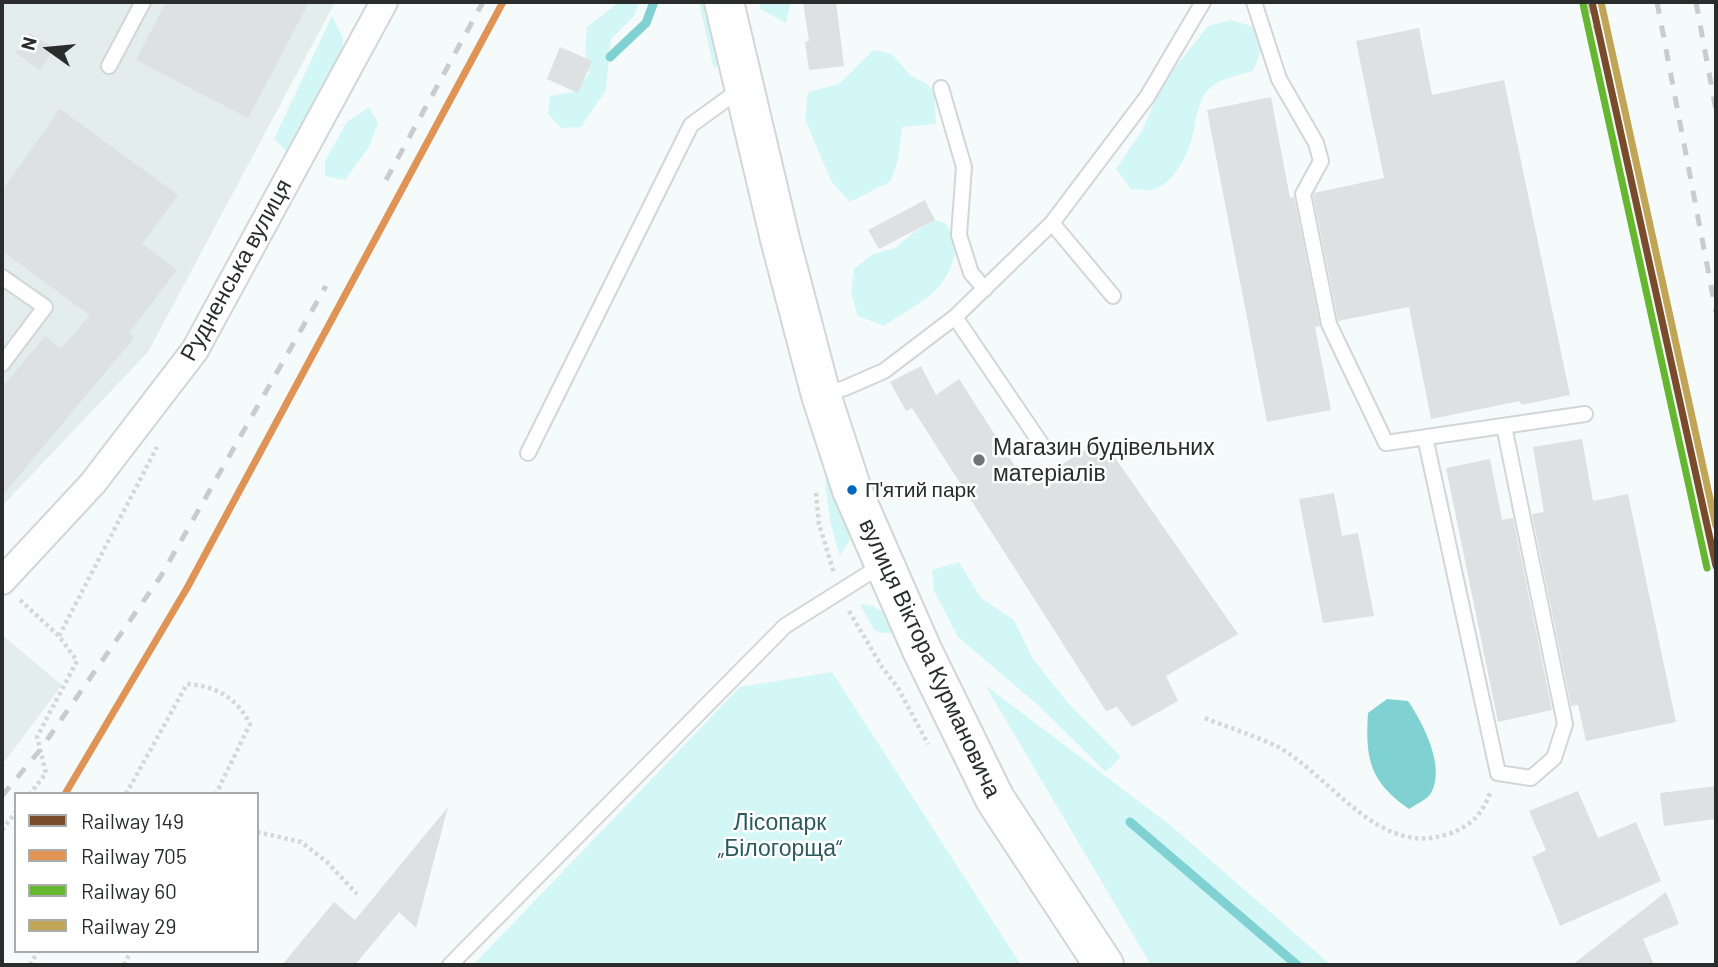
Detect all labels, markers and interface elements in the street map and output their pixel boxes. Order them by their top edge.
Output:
north arrow [14,14,84,84]
text: N [15,34,41,53]
street label: Рудненська вулиця [175,174,297,366]
place label: Магазин будівельних матеріалів [993,433,1215,487]
marker: Магазин будівельних матеріалів [971,452,987,468]
place label: П'ятий парк [865,477,975,503]
marker: П'ятий парк [845,483,859,497]
street label: вулиця Віктора Курмановича [853,514,1007,802]
legend [14,792,259,953]
text: Railway 149 [81,808,184,833]
park label: Лісопарк „Білогорща“ [718,808,842,862]
text: Railway 705 [81,843,187,868]
text: Railway 60 [81,878,177,903]
text: Railway 29 [81,913,176,938]

